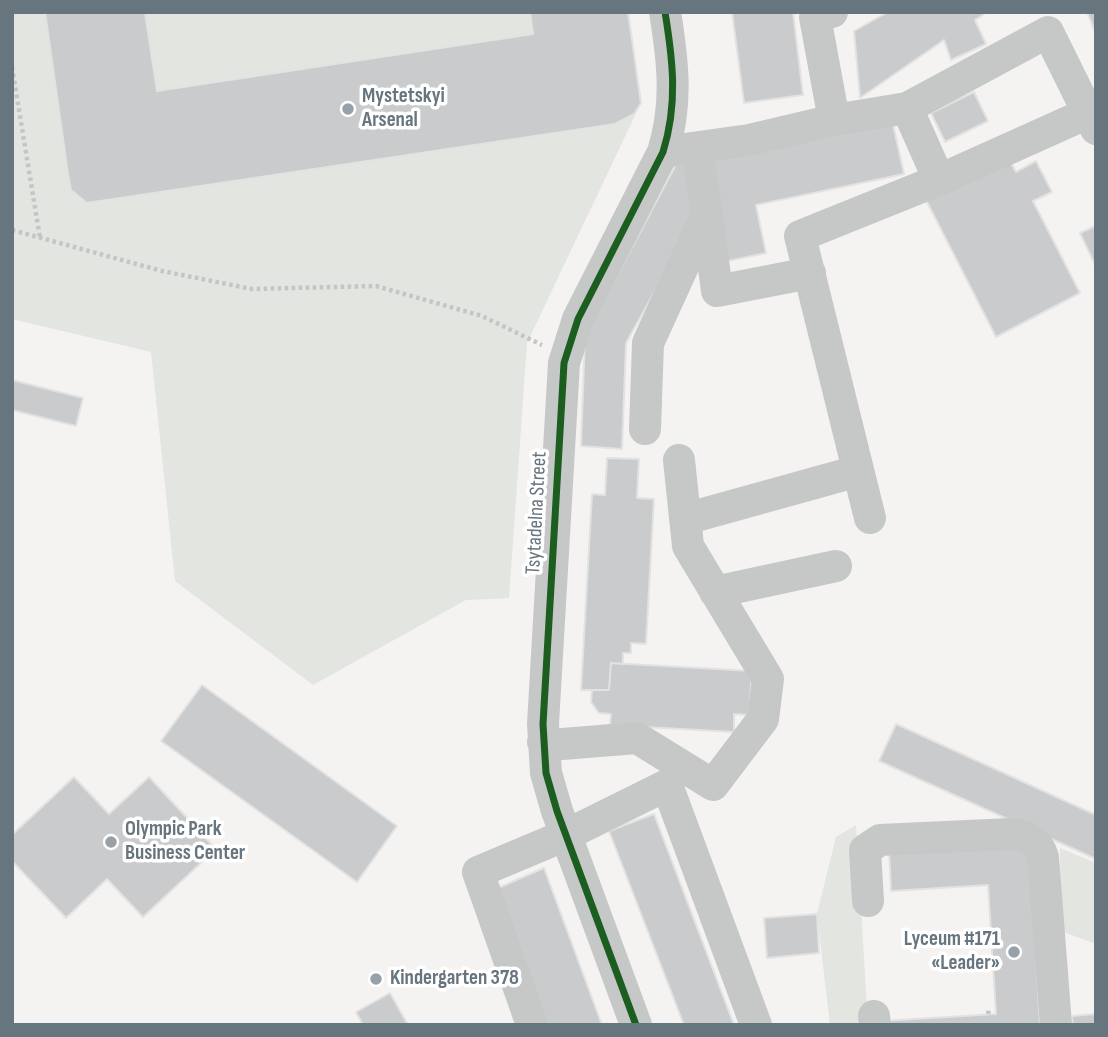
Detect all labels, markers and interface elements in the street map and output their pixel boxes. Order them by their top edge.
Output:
place label: Mystetskyi Arsenal [362,84,445,134]
marker: Mystetskyi Arsenal [340,101,356,117]
street label: Tsytadelna Street [521,451,553,575]
place label: Olympic Park Business Center [125,817,245,867]
marker: Olympic Park Business Center [103,834,119,850]
place label: Lyceum #171 «Leader» [904,927,1000,977]
marker: Lyceum #171 «Leader» [1006,944,1022,960]
place label: Kindergarten 378 [390,966,519,992]
marker: Kindergarten 378 [368,971,384,987]

